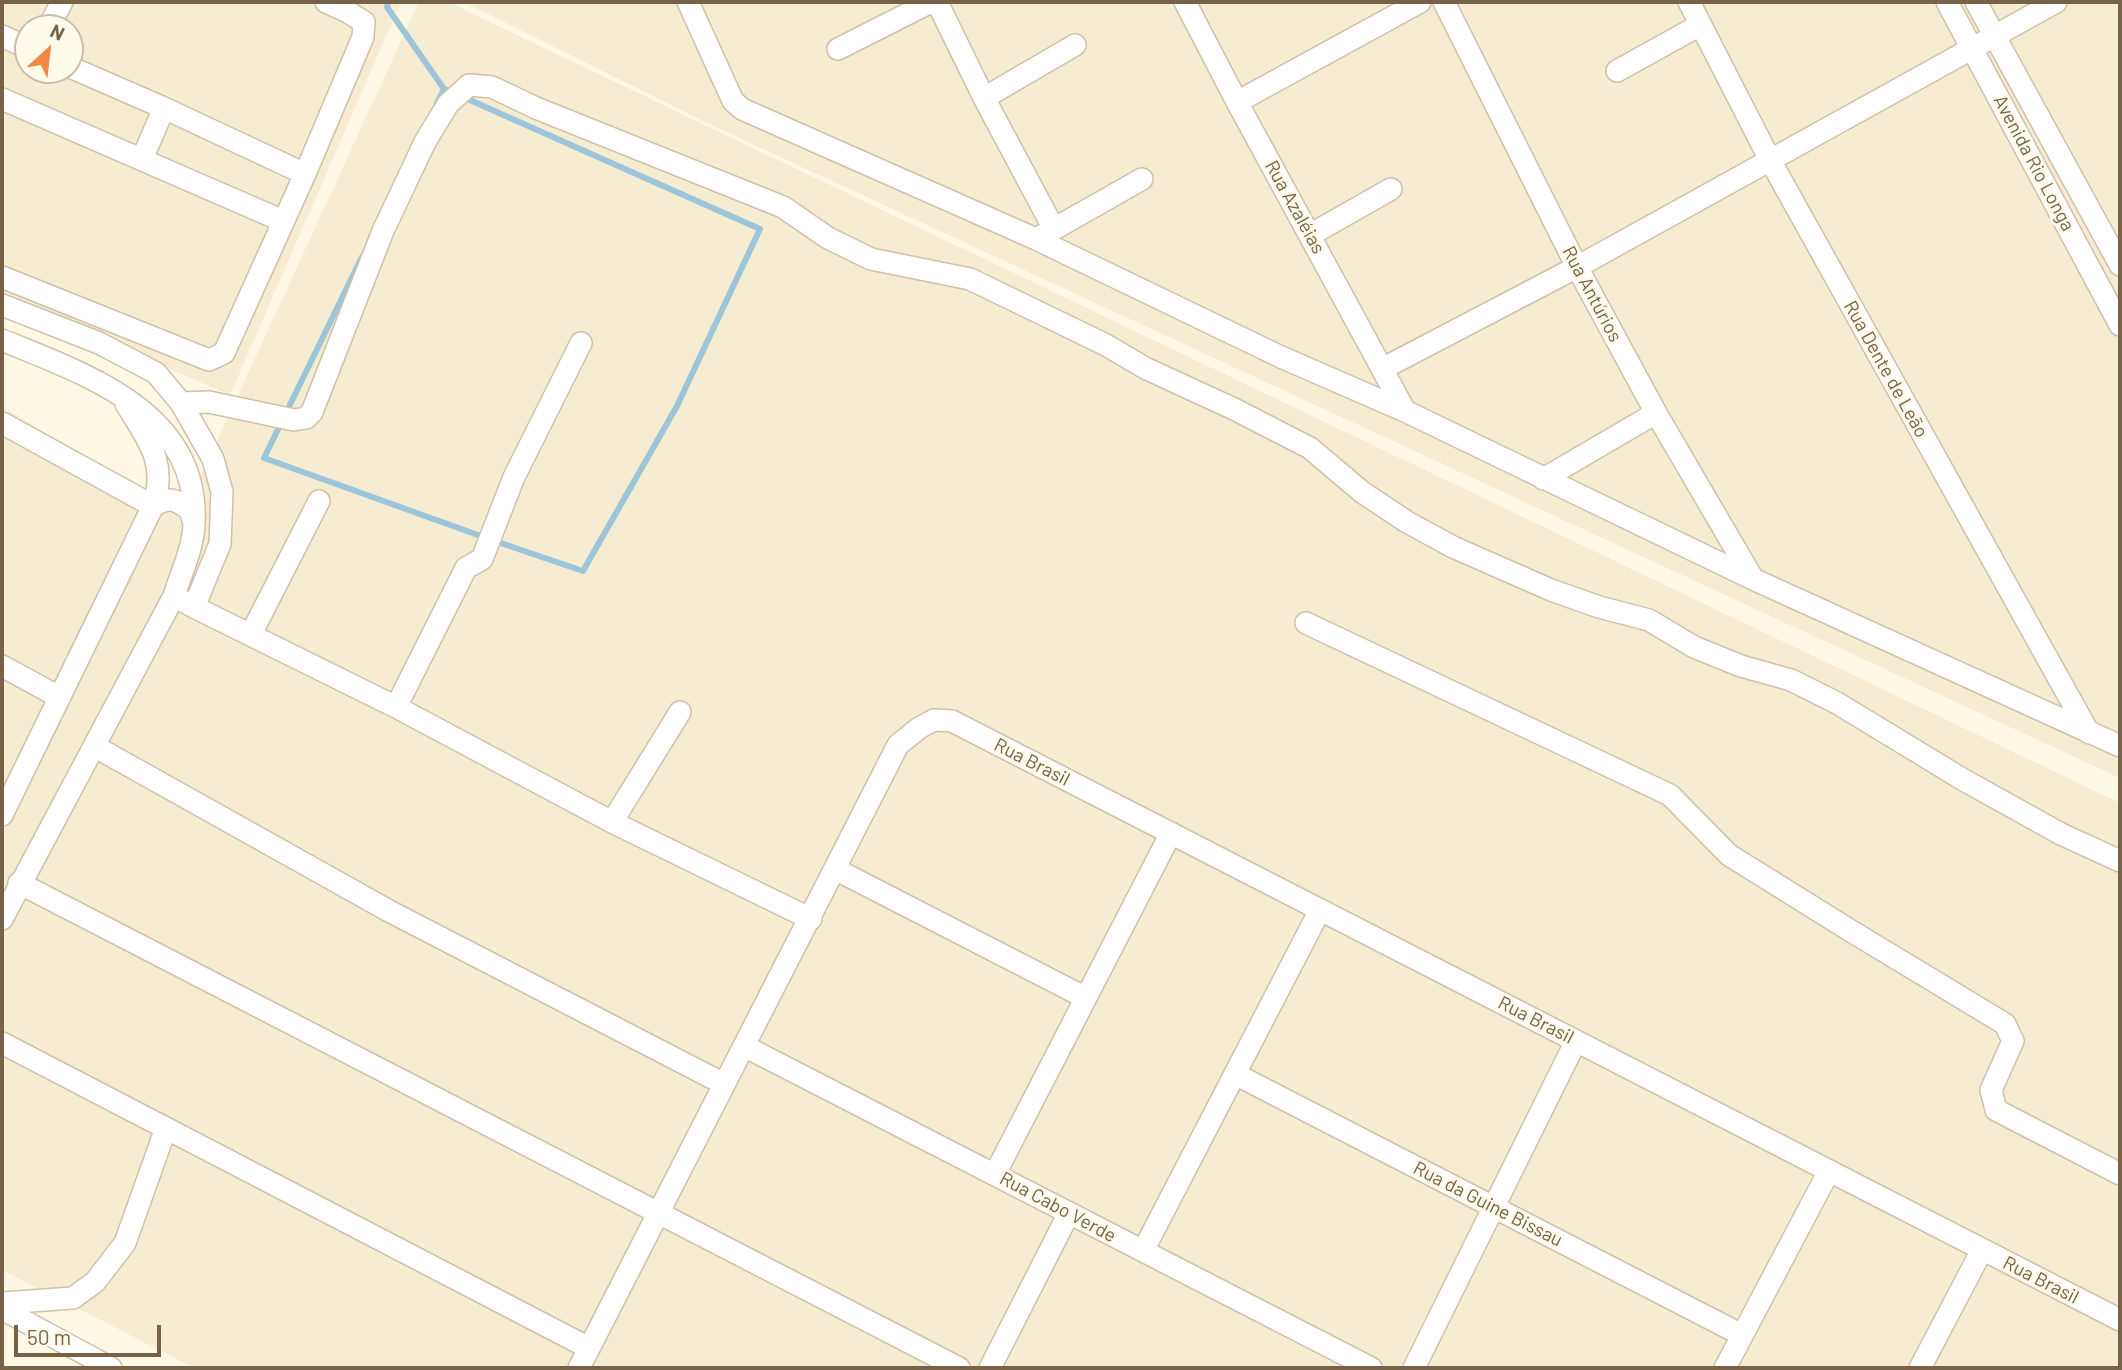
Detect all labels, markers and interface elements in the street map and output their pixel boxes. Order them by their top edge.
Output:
north arrow [14,14,84,84]
text: N [47,19,69,45]
street label: Avenida Rio Longa [1989,91,2079,235]
street label: Rua Azaléias [1260,156,1330,258]
street label: Rua Antúrios [1557,242,1627,346]
street label: Rua Dente de Leão [1839,297,1933,441]
street label: Rua Brasil [990,733,1074,791]
street label: Rua Brasil [1494,991,1578,1049]
street label: Rua da Guine Bissau [1410,1156,1566,1252]
street label: Rua Cabo Verde [996,1167,1120,1247]
street label: Rua Brasil [1999,1251,2083,1309]
scale bar [18,1310,164,1354]
text: 50 m [27,1324,71,1349]

